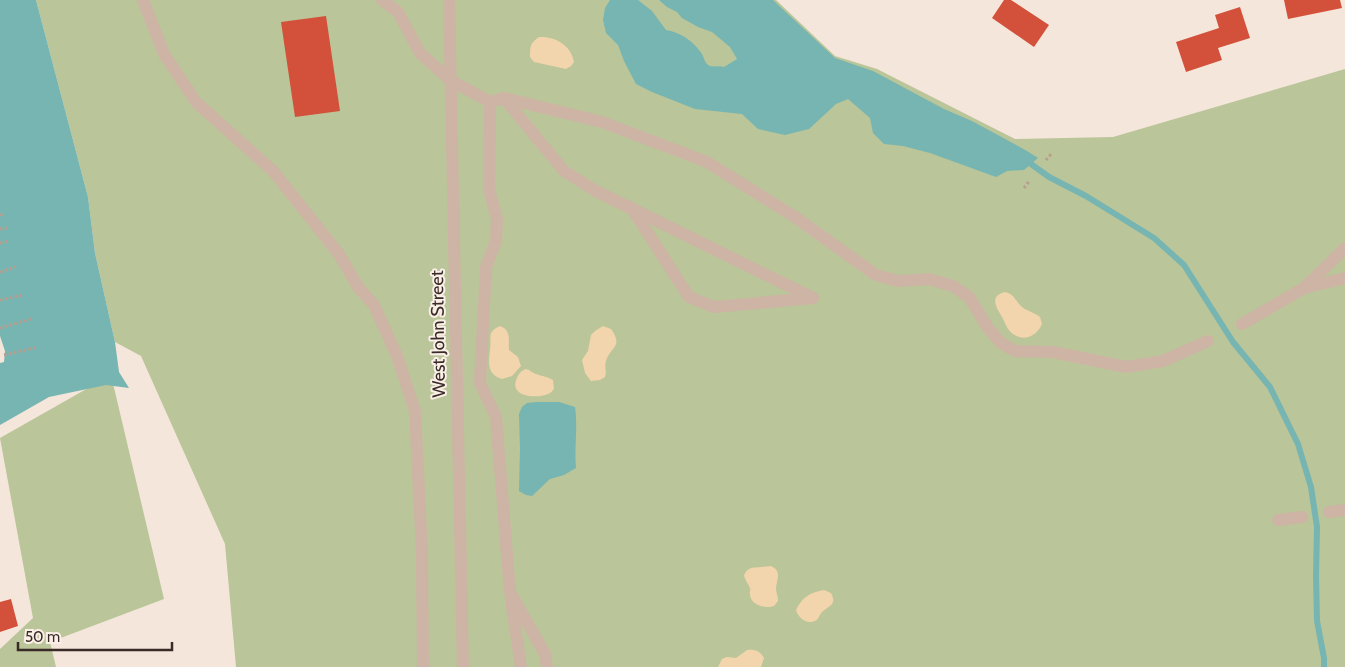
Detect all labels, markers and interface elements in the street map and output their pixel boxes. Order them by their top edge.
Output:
street label: West John Street [426,270,450,398]
scale bar [18,620,171,652]
text: 50 m [25,628,60,646]

